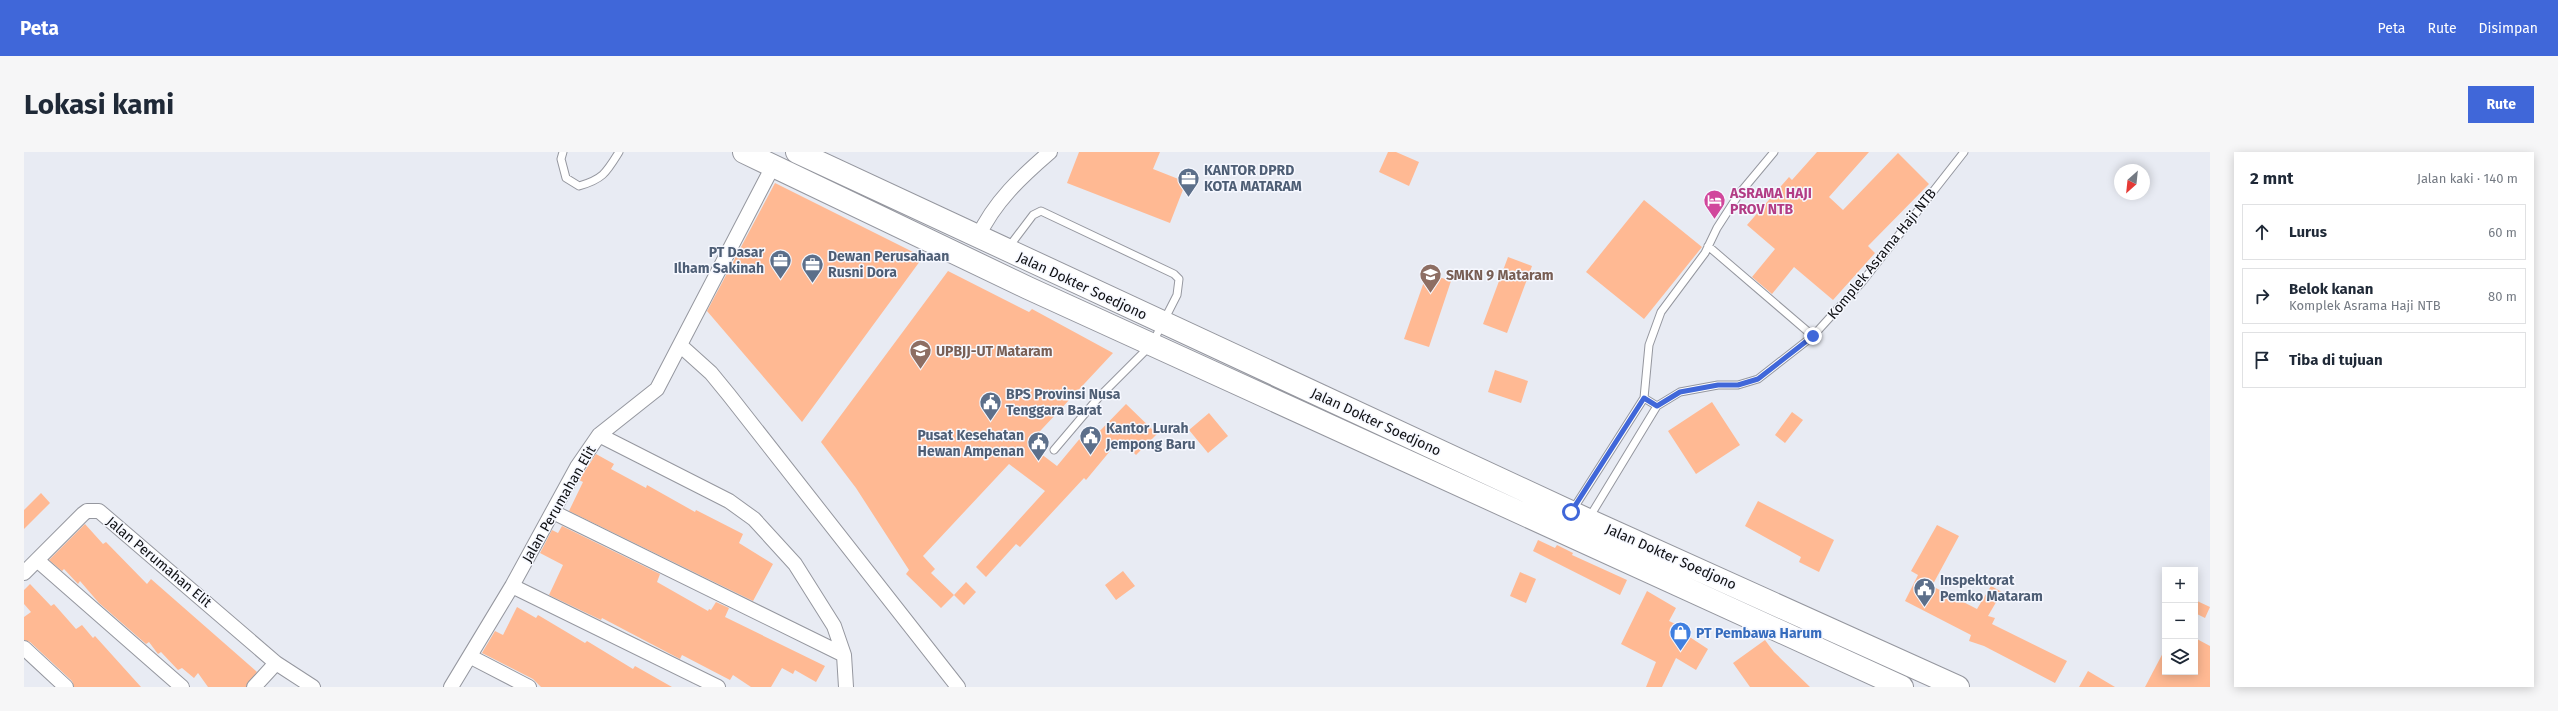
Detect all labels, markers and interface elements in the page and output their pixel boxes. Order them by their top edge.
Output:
text: Peta [20,17,59,40]
text: Peta [2378,20,2405,37]
text: Rute [2427,20,2457,37]
text: Disimpan [2479,20,2538,37]
button: Rute [2468,86,2534,123]
text: Lokasi kami [24,88,174,121]
place label: KANTOR DPRD KOTA MATARAM [1204,162,1302,195]
north arrow [2114,164,2150,200]
office icon: KANTOR DPRD KOTA MATARAM [1175,165,1201,198]
text: 2 mnt [2250,168,2294,189]
text: Jalan kaki · 140 m [2417,171,2518,186]
place label: ASRAMA HAJI PROV NTB [1729,185,1812,218]
street label: Komplek Asrama Haji NTB [1824,185,1940,323]
hotel icon: ASRAMA HAJI PROV NTB [1702,188,1728,221]
icon: ahead [2251,221,2273,243]
text: Lurus [2289,223,2327,241]
text: 60 m [2488,225,2517,240]
place label: PT Dasar Ilham Sakinah [674,244,764,277]
office icon: PT Dasar Ilham Sakinah [767,247,793,280]
place label: Dewan Perusahaan Rusni Dora [828,248,949,281]
street label: Jalan Dokter Soedjono [1014,248,1150,324]
office icon: Dewan Perusahaan Rusni Dora [799,251,825,284]
school or university icon: SMKN 9 Mataram [1417,262,1443,295]
place label: SMKN 9 Mataram [1446,267,1554,284]
text: Belok kanan [2289,280,2373,298]
icon: right [2251,285,2273,307]
text: 80 m [2488,289,2517,304]
text: Komplek Asrama Haji NTB [2289,298,2441,313]
route end [1804,327,1822,345]
school or university icon: UPBJJ-UT Mataram [907,338,933,371]
place label: UPBJJ-UT Mataram [936,343,1053,360]
icon: arrive [2251,349,2273,371]
text: Tiba di tujuan [2289,351,2383,369]
street label: Jalan Dokter Soedjono [1308,384,1444,460]
place label: BPS Provinsi Nusa Tenggara Barat [1006,386,1121,419]
public building icon: BPS Provinsi Nusa Tenggara Barat [977,389,1003,422]
place label: Kantor Lurah Jempong Baru [1105,420,1196,453]
public building icon: Kantor Lurah Jempong Baru [1077,423,1103,456]
place label: Pusat Kesehatan Hewan Ampenan [917,427,1024,460]
public building icon: Pusat Kesehatan Hewan Ampenan [1026,430,1052,463]
street label: Jalan Perumahan Elit [519,442,600,565]
route start [1562,503,1580,521]
street label: Jalan Perumahan Elit [103,513,216,612]
street label: Jalan Dokter Soedjono [1603,520,1739,594]
map controls [2162,567,2198,675]
button: + [2162,567,2198,603]
place label: Inspektorat Pemko Mataram [1940,572,2043,605]
public building icon: Inspektorat Pemko Mataram [1911,575,1937,608]
button: − [2162,603,2198,639]
shop icon: PT Pembawa Harum [1668,620,1694,653]
place label: PT Pembawa Harum [1696,625,1822,642]
button: layers [2162,639,2198,675]

